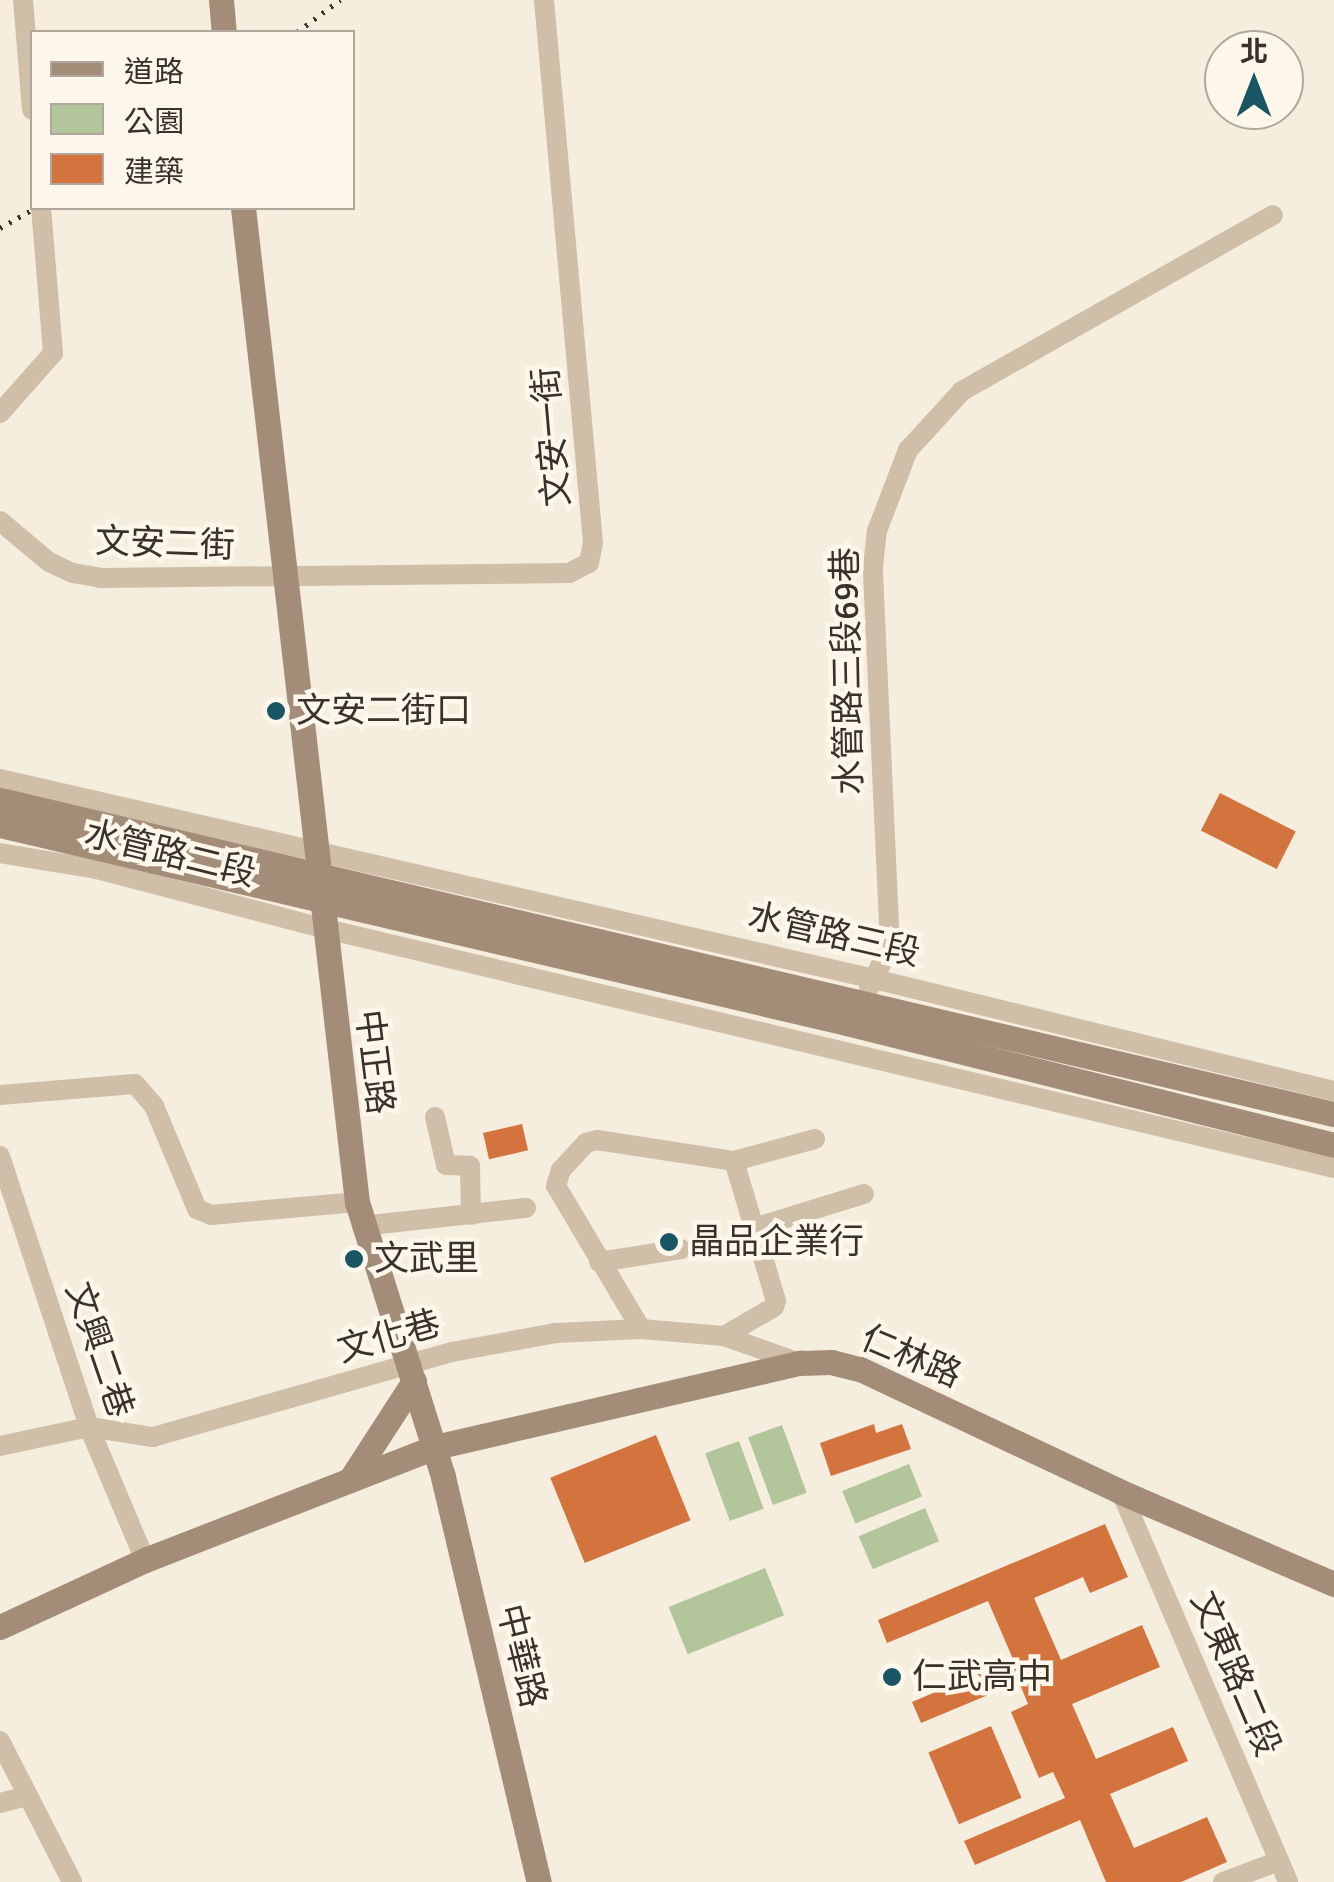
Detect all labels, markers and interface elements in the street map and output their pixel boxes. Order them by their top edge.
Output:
legend [30,30,355,210]
north arrow [1204,30,1304,130]
text: 北 [1240,35,1268,69]
text: 道路 [124,54,184,91]
text: 公園 [124,104,184,141]
text: 建築 [124,154,184,191]
street label: 文安一街 [525,365,579,509]
street label: 文安二街 [94,521,236,567]
street label: 水管路三段69巷 [825,547,871,795]
place label: 文安二街口 [296,690,471,732]
marker: 文安二街口 [265,700,287,722]
street label: 水管路二段 [80,812,260,896]
street label: 水管路三段 [744,895,924,975]
street label: 中正路 [347,1007,401,1117]
place label: 晶品企業行 [689,1221,864,1263]
marker: 晶品企業行 [658,1231,680,1253]
place label: 文武里 [374,1238,479,1280]
marker: 文武里 [343,1248,365,1270]
street label: 文興二巷 [56,1277,142,1423]
street label: 文化巷 [333,1302,445,1372]
street label: 仁林路 [854,1317,968,1397]
street label: 文東路二段 [1181,1585,1289,1763]
street label: 中華路 [488,1600,554,1712]
place label: 仁武高中 [912,1656,1052,1698]
marker: 仁武高中 [881,1666,903,1688]

